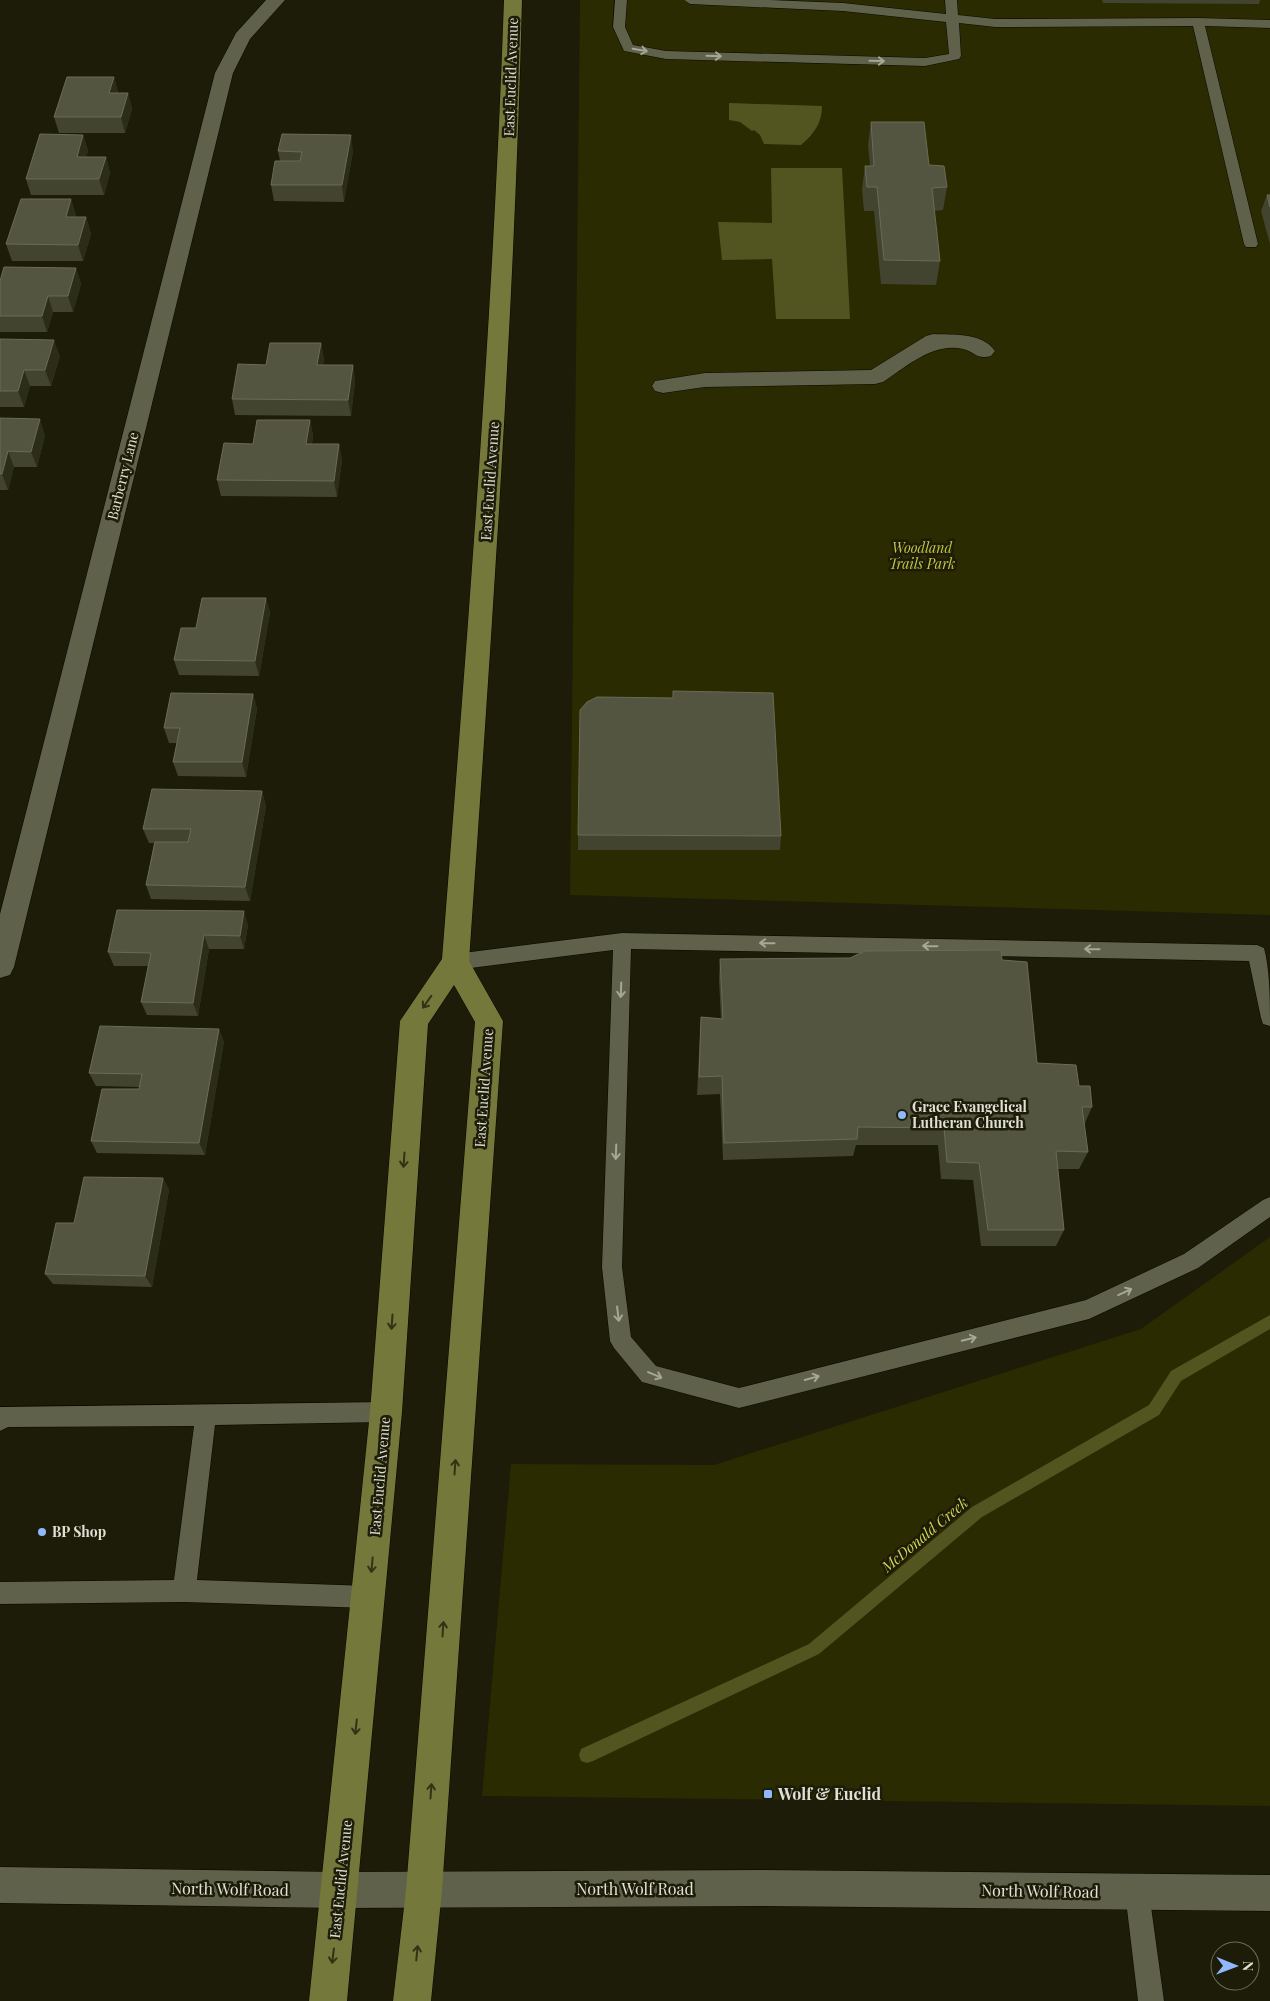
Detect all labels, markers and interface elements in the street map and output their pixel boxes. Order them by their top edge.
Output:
street label: East Euclid Avenue [499,17,522,137]
one-way arrow [631,46,647,56]
one-way arrow [706,52,722,61]
one-way arrow [868,56,885,66]
street label: East Euclid Avenue [476,421,503,541]
street label: Barberry Lane [102,430,143,522]
park label: Woodland Trails Park [889,538,955,573]
one-way arrow [760,939,776,948]
one-way arrow [922,941,938,951]
one-way arrow [1085,944,1101,954]
one-way arrow [616,981,626,997]
one-way arrow [422,995,432,1009]
street label: East Euclid Avenue [470,1028,497,1148]
place label: Grace Evangelical Lutheran Church [912,1097,1027,1132]
marker: Grace Evangelical Lutheran Church [896,1109,908,1121]
one-way arrow [611,1144,621,1160]
one-way arrow [399,1152,409,1168]
one-way arrow [1117,1287,1132,1297]
one-way arrow [613,1306,623,1322]
one-way arrow [388,1314,397,1330]
one-way arrow [961,1333,977,1343]
one-way arrow [647,1370,662,1380]
one-way arrow [803,1373,819,1383]
street label: East Euclid Avenue [365,1416,394,1536]
one-way arrow [451,1459,460,1475]
water label: McDonald Creek [876,1492,972,1577]
place label: BP Shop [52,1522,106,1541]
marker: BP Shop [36,1526,48,1538]
one-way arrow [367,1557,377,1573]
one-way arrow [438,1621,448,1637]
one-way arrow [351,1719,361,1735]
one-way arrow [426,1783,436,1799]
place label: Wolf & Euclid [777,1783,881,1804]
marker: Wolf & Euclid [762,1788,774,1800]
street label: East Euclid Avenue [325,1819,356,1939]
street label: North Wolf Road [171,1877,289,1900]
street label: North Wolf Road [576,1878,694,1899]
street label: North Wolf Road [981,1879,1099,1902]
north arrow [1210,1941,1260,1991]
one-way arrow [412,1945,422,1961]
one-way arrow [328,1948,338,1964]
text: N [1239,1961,1258,1971]

